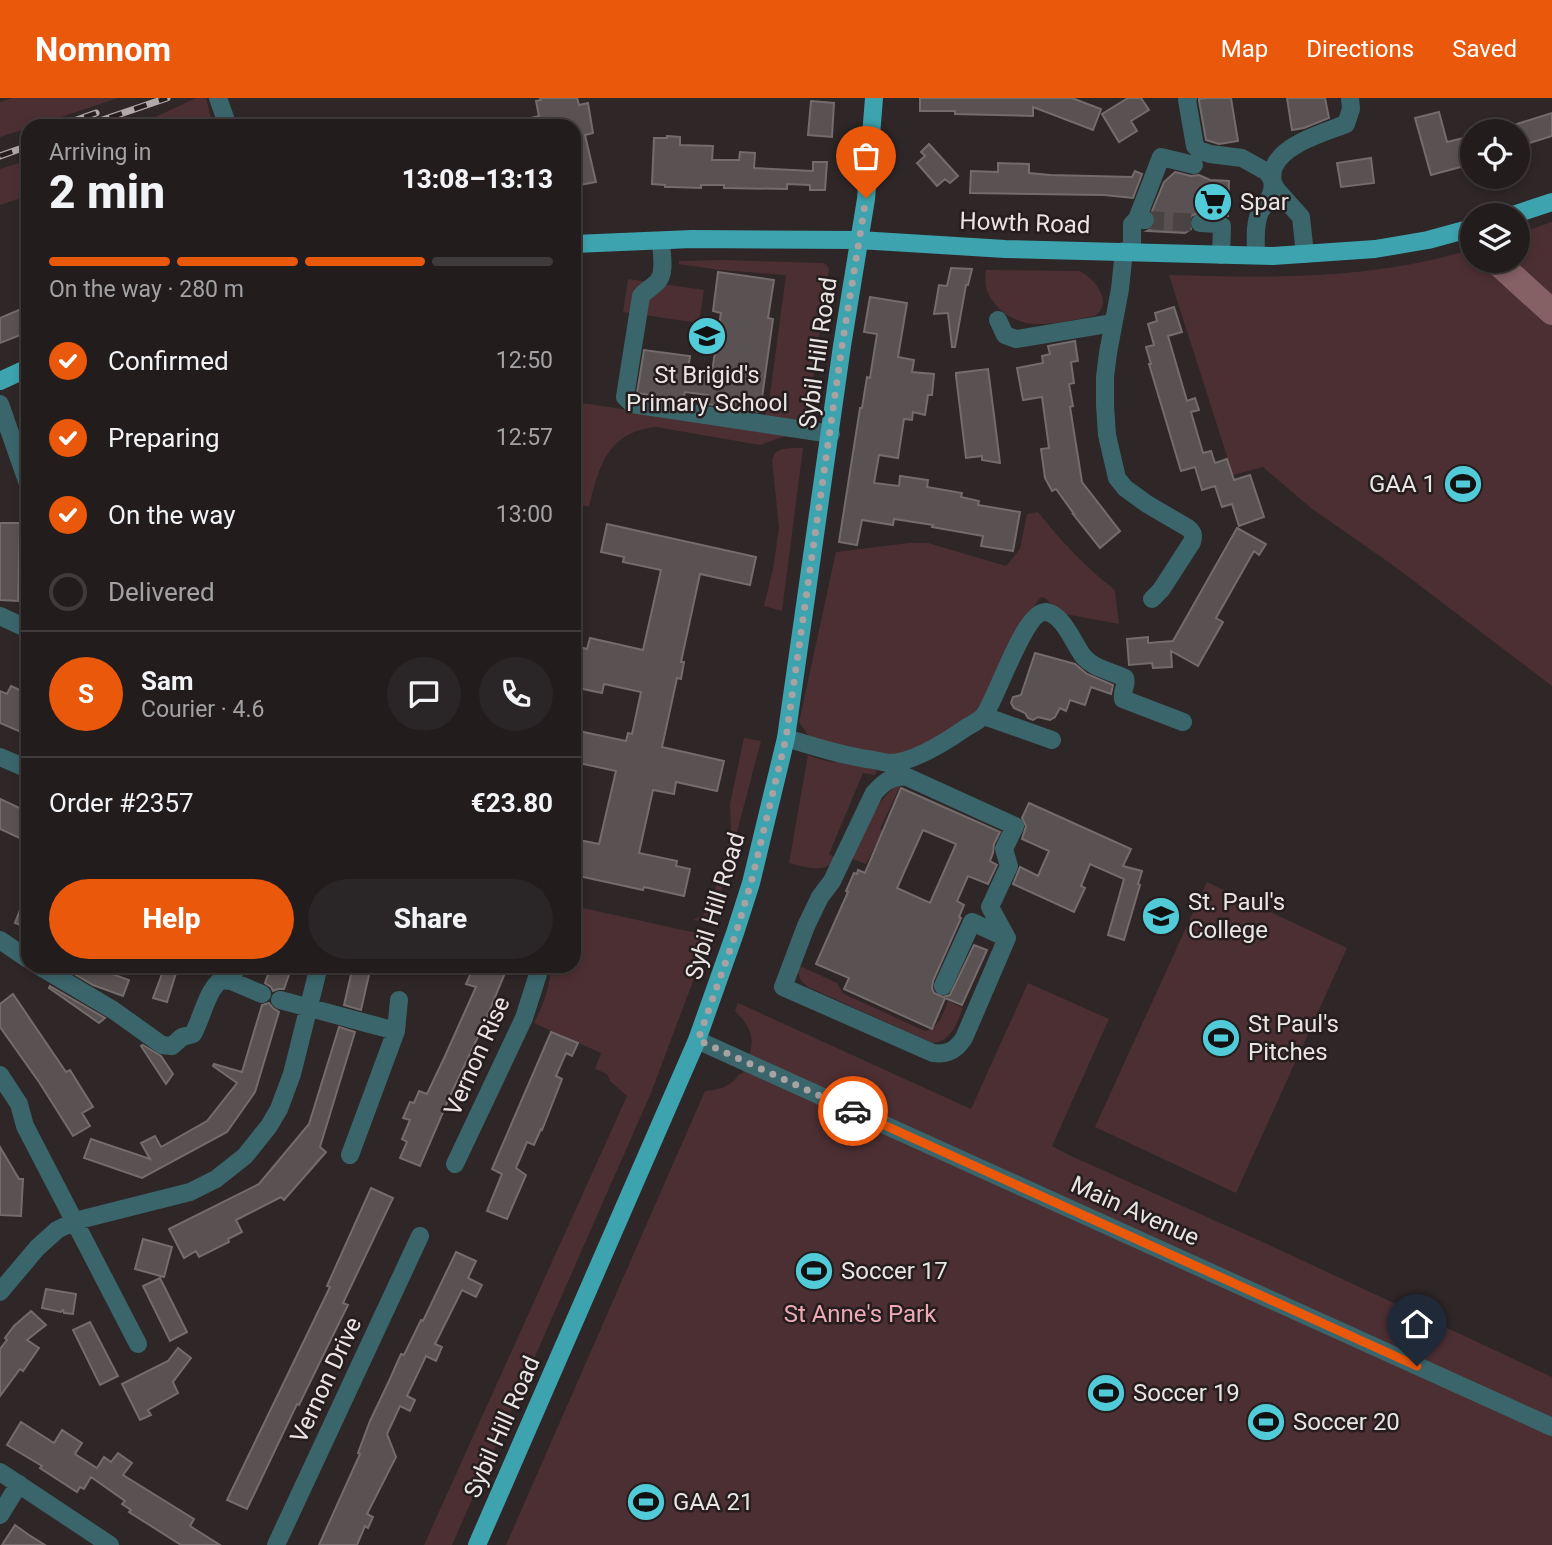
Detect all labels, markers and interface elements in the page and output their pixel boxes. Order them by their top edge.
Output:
text: Nomnom [35,30,171,69]
text: Map [1221,35,1268,63]
text: Directions [1306,35,1414,63]
text: Saved [1452,35,1517,63]
map controls [1460,119,1530,273]
button: locate [1460,119,1530,189]
pin [836,126,896,198]
icon: bag [847,137,885,175]
text: Arriving in [49,139,152,166]
text: 13:08–13:13 [402,164,553,194]
text: 2 min [49,165,165,219]
supermarket icon: Spar [1192,181,1234,223]
place label: Spar [1240,188,1289,216]
button: layers [1460,203,1530,273]
street label: Howth Road [959,207,1091,239]
text: On the way · 280 m [49,276,244,303]
street label: Sybil Hill Road [794,276,842,430]
school or university icon: St Brigid's Primary School [686,315,728,357]
icon: check [49,342,87,380]
text: Confirmed [108,346,229,376]
text: 12:50 [496,347,553,374]
place label: St Brigid's Primary School [626,361,788,417]
icon: check [49,419,87,457]
text: Preparing [108,423,220,453]
text: 12:57 [496,424,553,451]
sports icon: GAA 1 [1442,463,1484,505]
place label: GAA 1 [1369,470,1436,498]
icon: check [49,496,87,534]
text: On the way [108,500,236,530]
text: 13:00 [496,501,553,528]
text: Delivered [108,577,215,607]
button: chat [387,657,461,731]
button: phone [479,657,553,731]
text: Sam [141,666,193,696]
text: S [78,679,94,709]
text: Courier · 4.6 [141,696,264,723]
text: Order #2357 [49,788,194,818]
text: €23.80 [471,788,553,818]
street label: Sybil Hill Road [679,829,751,983]
button: Help [49,879,294,959]
button: Share [308,879,553,959]
place label: St. Paul's College [1188,888,1285,944]
school or university icon: St. Paul's College [1140,895,1182,937]
street label: Vernon Rise [438,992,516,1120]
place label: St Paul's Pitches [1248,1010,1339,1066]
sports icon: St Paul's Pitches [1200,1017,1242,1059]
courier [818,1076,888,1146]
icon: car [834,1092,872,1130]
street label: Main Avenue [1066,1170,1204,1252]
sports icon: Soccer 17 [793,1250,835,1292]
place label: Soccer 17 [841,1257,948,1285]
pin [1387,1294,1447,1366]
park label: St Anne's Park [784,1300,937,1328]
icon: home [1398,1305,1436,1343]
street label: Vernon Drive [285,1313,367,1447]
street label: Sybil Hill Road [458,1352,546,1502]
sports icon: Soccer 19 [1085,1372,1127,1414]
place label: Soccer 19 [1133,1379,1240,1407]
sports icon: Soccer 20 [1245,1401,1287,1443]
place label: Soccer 20 [1293,1408,1400,1436]
sports icon: GAA 21 [625,1481,667,1523]
place label: GAA 21 [673,1488,754,1516]

